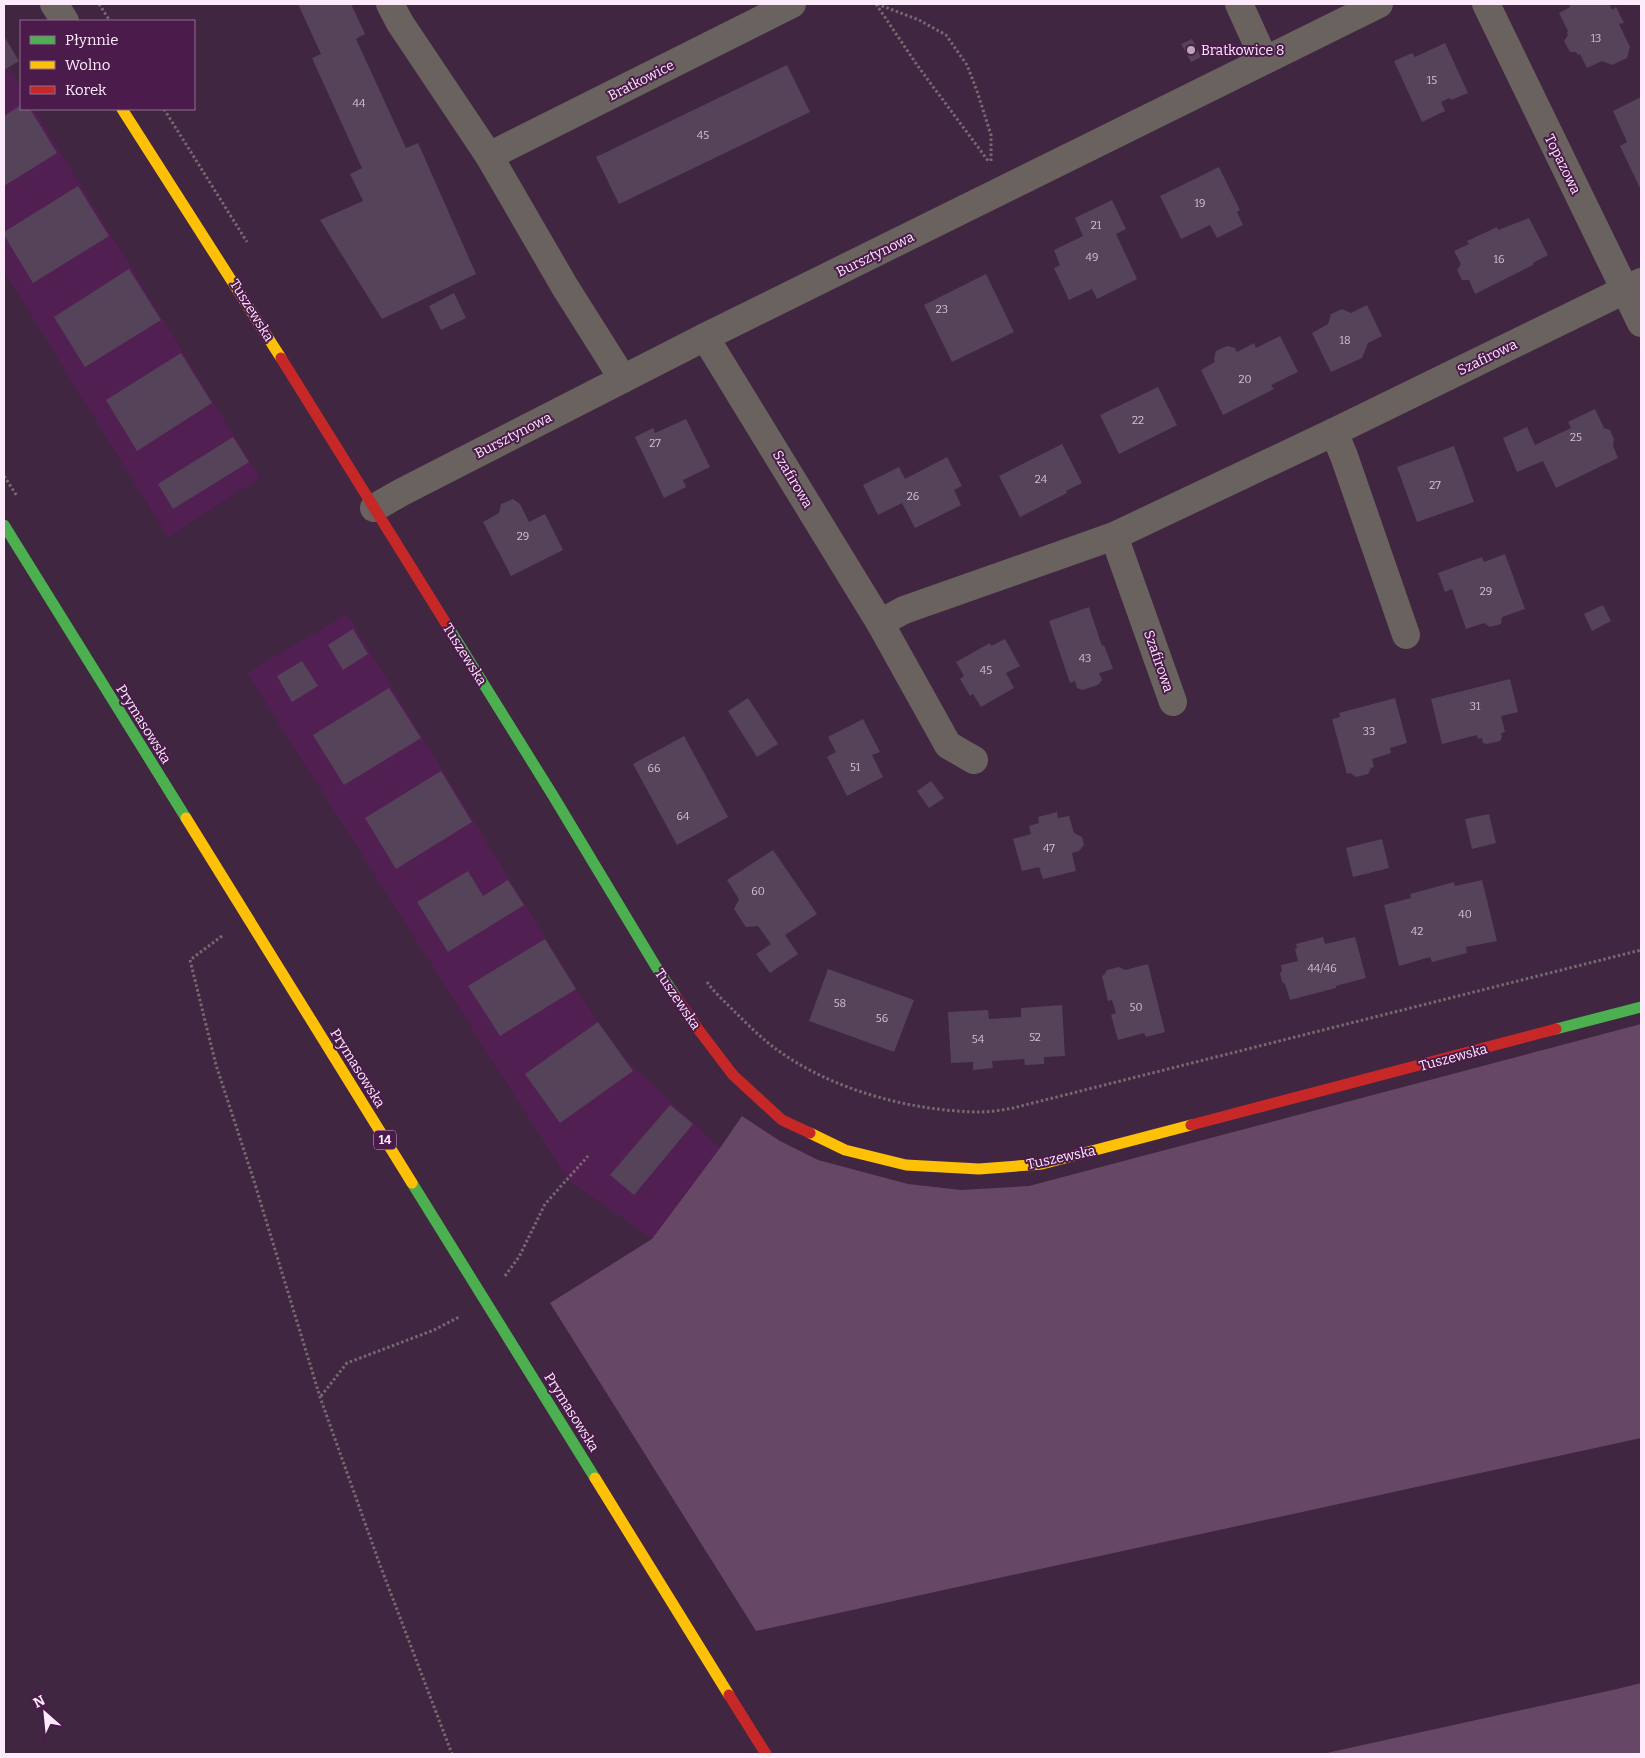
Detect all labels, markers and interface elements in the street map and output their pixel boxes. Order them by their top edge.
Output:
legend [20,20,195,110]
text: Płynnie [65,31,119,49]
house number: 13 [1591,32,1601,45]
place label: Bratkowice 8 [1201,42,1284,59]
marker: Bratkowice 8 [1185,44,1197,56]
text: Wolno [65,56,110,74]
street label: Bratkowice [605,56,677,104]
house number: 15 [1427,74,1437,87]
text: Korek [65,81,107,99]
house number: 44 [353,97,366,110]
house number: 45 [697,129,709,142]
street label: Topazowa [1541,131,1585,197]
house number: 19 [1195,197,1205,210]
house number: 21 [1091,219,1102,232]
street label: Bursztynowa [834,228,917,281]
house number: 49 [1086,251,1098,264]
house number: 16 [1494,253,1504,266]
street label: Tuszewska [226,276,278,345]
house number: 23 [936,303,948,316]
house number: 18 [1339,334,1351,347]
street label: Szafirowa [1455,336,1520,379]
house number: 20 [1238,373,1252,386]
street label: Bursztynowa [472,409,555,462]
house number: 22 [1132,414,1144,427]
house number: 25 [1570,431,1582,444]
house number: 27 [649,437,661,450]
street label: Szafirowa [769,447,817,511]
house number: 24 [1035,473,1048,486]
house number: 27 [1429,479,1441,492]
house number: 26 [907,490,919,503]
house number: 29 [517,530,529,543]
house number: 29 [1480,585,1492,598]
street label: Tuszewska [439,620,491,689]
street label: Szafirowa [1140,628,1177,695]
house number: 43 [1079,652,1091,665]
house number: 45 [980,664,992,677]
street label: Prymasowska [112,682,175,767]
house number: 31 [1470,700,1481,713]
house number: 33 [1363,725,1375,738]
house number: 51 [850,761,861,774]
house number: 66 [648,762,660,775]
house number: 64 [677,810,690,823]
house number: 47 [1043,842,1055,855]
house number: 60 [751,885,765,898]
house number: 40 [1458,908,1472,921]
house number: 42 [1411,925,1423,938]
house number: 44/46 [1307,962,1337,975]
street label: Tuszewska [651,965,704,1033]
house number: 58 [834,997,846,1010]
house number: 50 [1130,1001,1142,1014]
house number: 56 [876,1012,888,1025]
street label: Prymasowska [326,1026,389,1111]
house number: 52 [1029,1031,1041,1044]
house number: 54 [972,1033,985,1046]
street label: Tuszewska [1417,1040,1490,1075]
road number: 14 [374,1130,396,1150]
street label: Tuszewska [1025,1142,1098,1173]
street label: Prymasowska [540,1370,603,1455]
north arrow [20,1688,70,1738]
text: N [31,1692,48,1712]

